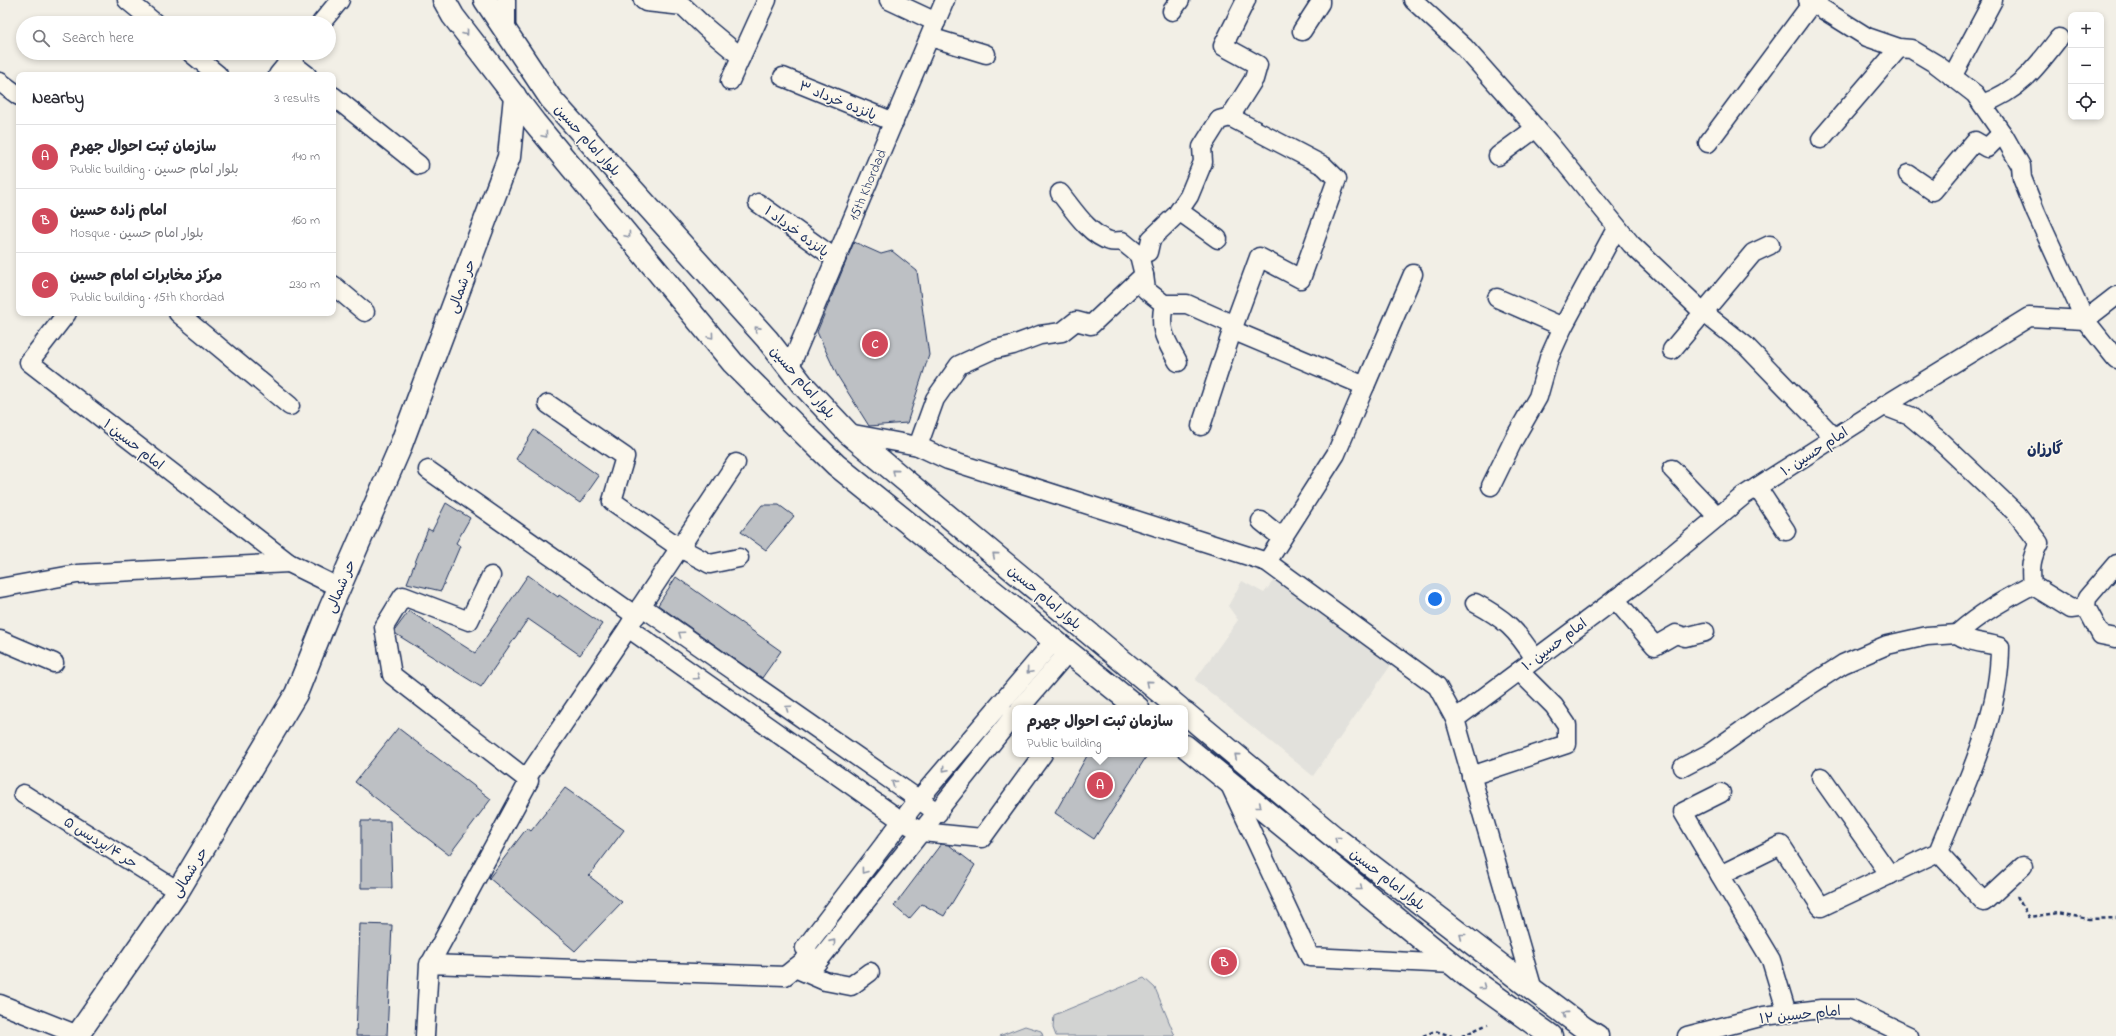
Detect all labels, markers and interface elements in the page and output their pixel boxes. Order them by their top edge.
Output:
map controls [2068,12,2104,120]
button: + [2068,12,2104,48]
search box [16,16,336,60]
icon: search [30,27,52,49]
text: Search here [62,27,134,49]
one-way arrow [461,28,468,35]
button: − [2068,48,2104,84]
street label: پانزده خرداد ۳ [795,76,879,127]
button: locate [2068,84,2104,120]
text: Nearby [32,86,84,111]
text: 3 results [274,89,320,108]
street label: بلوار امام حسین [549,100,625,182]
one-way arrow [541,131,548,138]
text: سازمان ثبت احوال جهرم [70,136,216,158]
street label: 15th Khordad [844,146,893,224]
text: A [41,147,49,166]
text: 140 m [292,147,320,166]
text: Public building · بلوار امام حسین [70,160,239,179]
text: امام زاده حسین [70,200,167,222]
street label: پانزده خرداد ۱ [759,201,833,263]
text: B [41,211,49,230]
text: 160 m [291,211,320,230]
text: Mosque · بلوار امام حسین [70,224,204,243]
one-way arrow [624,231,631,238]
street label: حر شمالی [443,257,482,316]
text: مرکز مخابرات امام حسین [70,265,222,287]
text: C [41,275,49,294]
text: 230 m [289,275,320,294]
text: Public building · 15th Khordad [70,288,224,307]
one-way arrow [754,326,762,334]
pin: C [862,329,888,359]
one-way arrow [707,331,714,338]
street label: بلوار امام حسین [764,342,840,424]
street label: امام حسین ۱ [98,415,168,476]
street label: امام حسین ۱۰ [1777,422,1853,482]
district label: گارزان [2027,439,2063,461]
one-way arrow [893,470,900,477]
one-way arrow [993,553,1000,560]
street label: حر شمالی [321,557,362,616]
street label: بلوار امام حسین [1002,561,1086,635]
your location [1425,589,1445,609]
street label: امام حسین ۱۰ [1518,614,1592,677]
one-way arrow [678,631,685,639]
one-way arrow [1027,666,1034,673]
one-way arrow [693,672,700,680]
one-way arrow [1147,681,1154,688]
popup [1012,705,1188,757]
one-way arrow [785,706,792,713]
text: سازمان ثبت احوال جهرم [1027,711,1173,733]
text: Public building [1027,734,1102,753]
one-way arrow [1234,753,1241,760]
one-way arrow [942,765,949,772]
pin: A [1087,770,1113,800]
one-way arrow [891,780,898,788]
one-way arrow [1254,801,1262,808]
street label: حر ۴/پردیس ۵ [59,812,141,874]
one-way arrow [1334,836,1341,843]
street label: حر شمالی [167,844,214,902]
street label: بلوار امام حسین [1345,844,1429,916]
one-way arrow [861,867,868,874]
one-way arrow [1355,883,1363,890]
one-way arrow [1459,933,1466,940]
one-way arrow [829,939,836,946]
pin: B [1211,947,1237,977]
one-way arrow [1478,982,1485,989]
street label: امام حسین ۱۲ [1758,1001,1842,1030]
one-way arrow [1562,1012,1569,1019]

